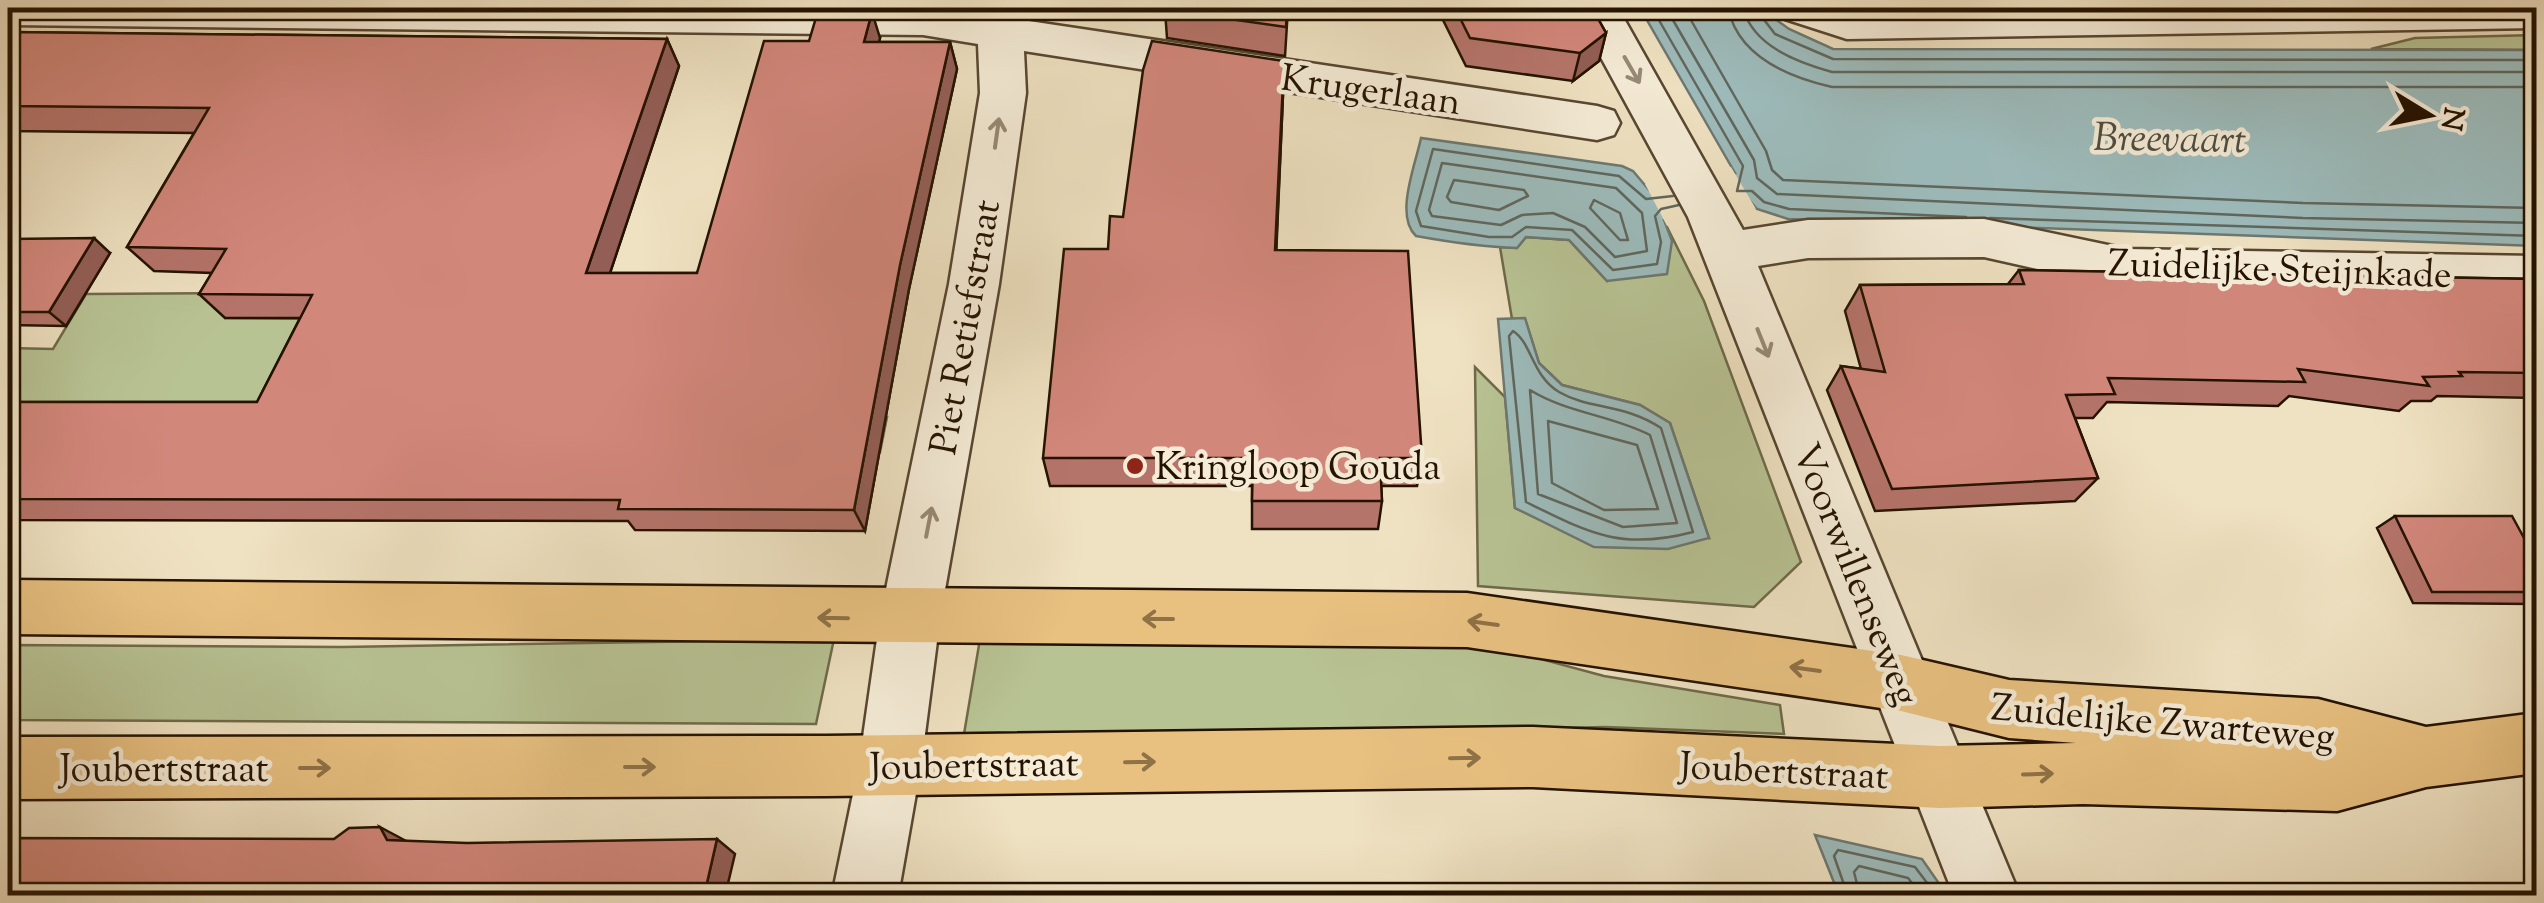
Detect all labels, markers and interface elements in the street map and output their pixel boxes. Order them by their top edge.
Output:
street label: Krugerlaan [1277,54,1464,132]
one-way arrow [1623,55,1643,85]
north arrow [2379,65,2479,165]
text: N [2429,104,2472,133]
water label: Breevaart [2093,112,2247,171]
one-way arrow [988,118,1006,150]
street label: Piet Retiefstraat [919,196,1017,459]
street label: Zuidelijke Steijnkade [2107,239,2453,305]
one-way arrow [1755,327,1773,358]
street label: Voorwillenseweg [1776,436,1931,715]
place label: Kringloop Gouda [1155,443,1441,497]
marker: Kringloop Gouda [1124,455,1146,477]
one-way arrow [920,507,939,539]
one-way arrow [818,608,850,627]
one-way arrow [1143,610,1176,628]
one-way arrow [1467,613,1500,631]
one-way arrow [1789,660,1821,678]
street label: Zuidelijke Zwarteweg [1989,683,2337,767]
street label: Joubertstraat [867,739,1079,797]
street label: Joubertstraat [1676,741,1890,806]
street label: Joubertstraat [58,745,268,799]
one-way arrow [1448,748,1480,768]
one-way arrow [1122,752,1155,772]
one-way arrow [298,758,330,778]
one-way arrow [622,758,655,776]
one-way arrow [2021,764,2053,783]

